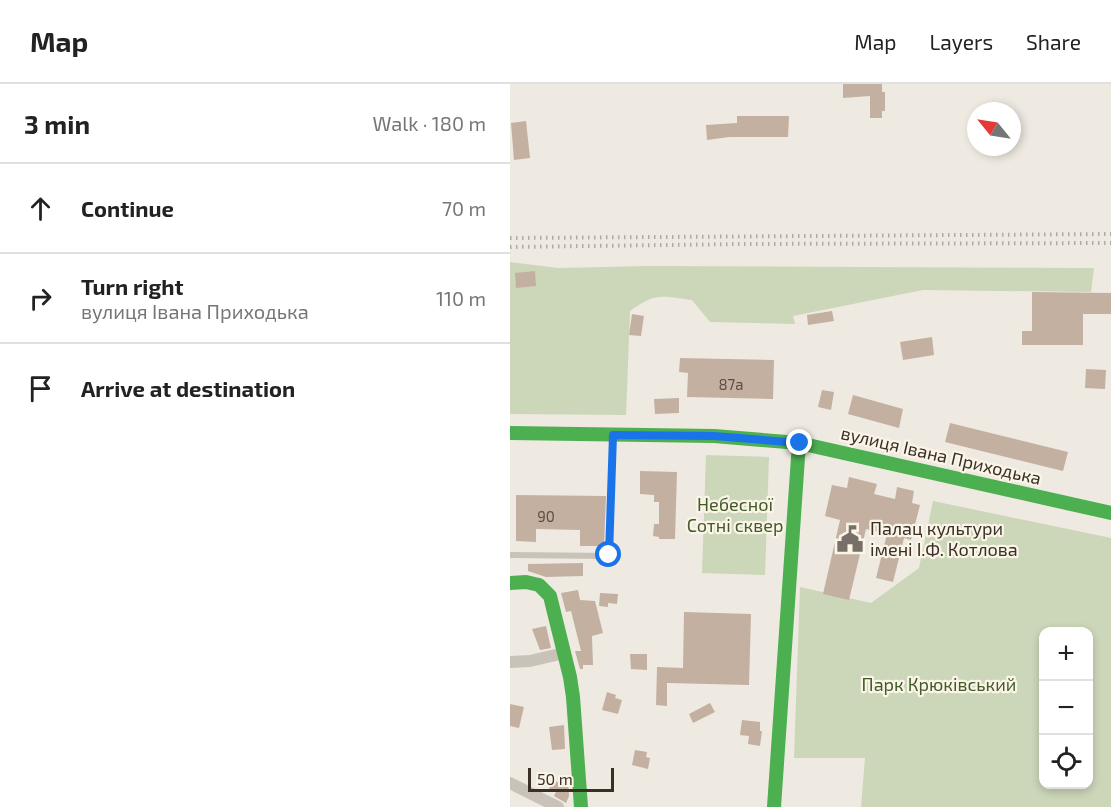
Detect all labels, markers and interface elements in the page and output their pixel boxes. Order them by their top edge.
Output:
text: Map [30,24,88,58]
text: Map [854,29,896,54]
text: Layers [929,29,993,54]
text: Share [1026,29,1081,54]
north arrow [967,102,1021,156]
text: 3 min [24,108,90,139]
text: Walk · 180 m [373,111,486,135]
icon: ahead [24,192,57,225]
text: Continue [81,195,174,221]
text: 70 m [442,196,486,220]
text: Turn right [81,273,183,299]
icon: right [24,282,57,315]
text: 110 m [436,286,486,310]
text: вулиця Івана Приходька [81,299,309,323]
icon: arrive [24,372,57,405]
text: Arrive at destination [81,375,295,401]
house number: 87а [718,375,744,393]
street label: вулиця Івана Приходька [839,421,1044,489]
route end [786,429,812,455]
park label: Небесної Сотні сквер [687,493,783,536]
house number: 90 [537,507,555,525]
place label: Палац культури імені І.Ф. Котлова [870,517,1018,560]
public building icon: Палац культури імені І.Ф. Котлова [835,524,865,554]
route start [595,541,621,567]
map controls [1039,627,1093,789]
button: + [1039,627,1093,681]
park label: Парк Крюківський [862,673,1016,695]
button: − [1039,681,1093,735]
button: locate [1039,735,1093,789]
scale bar [528,765,614,792]
text: 50 m [537,769,573,788]

